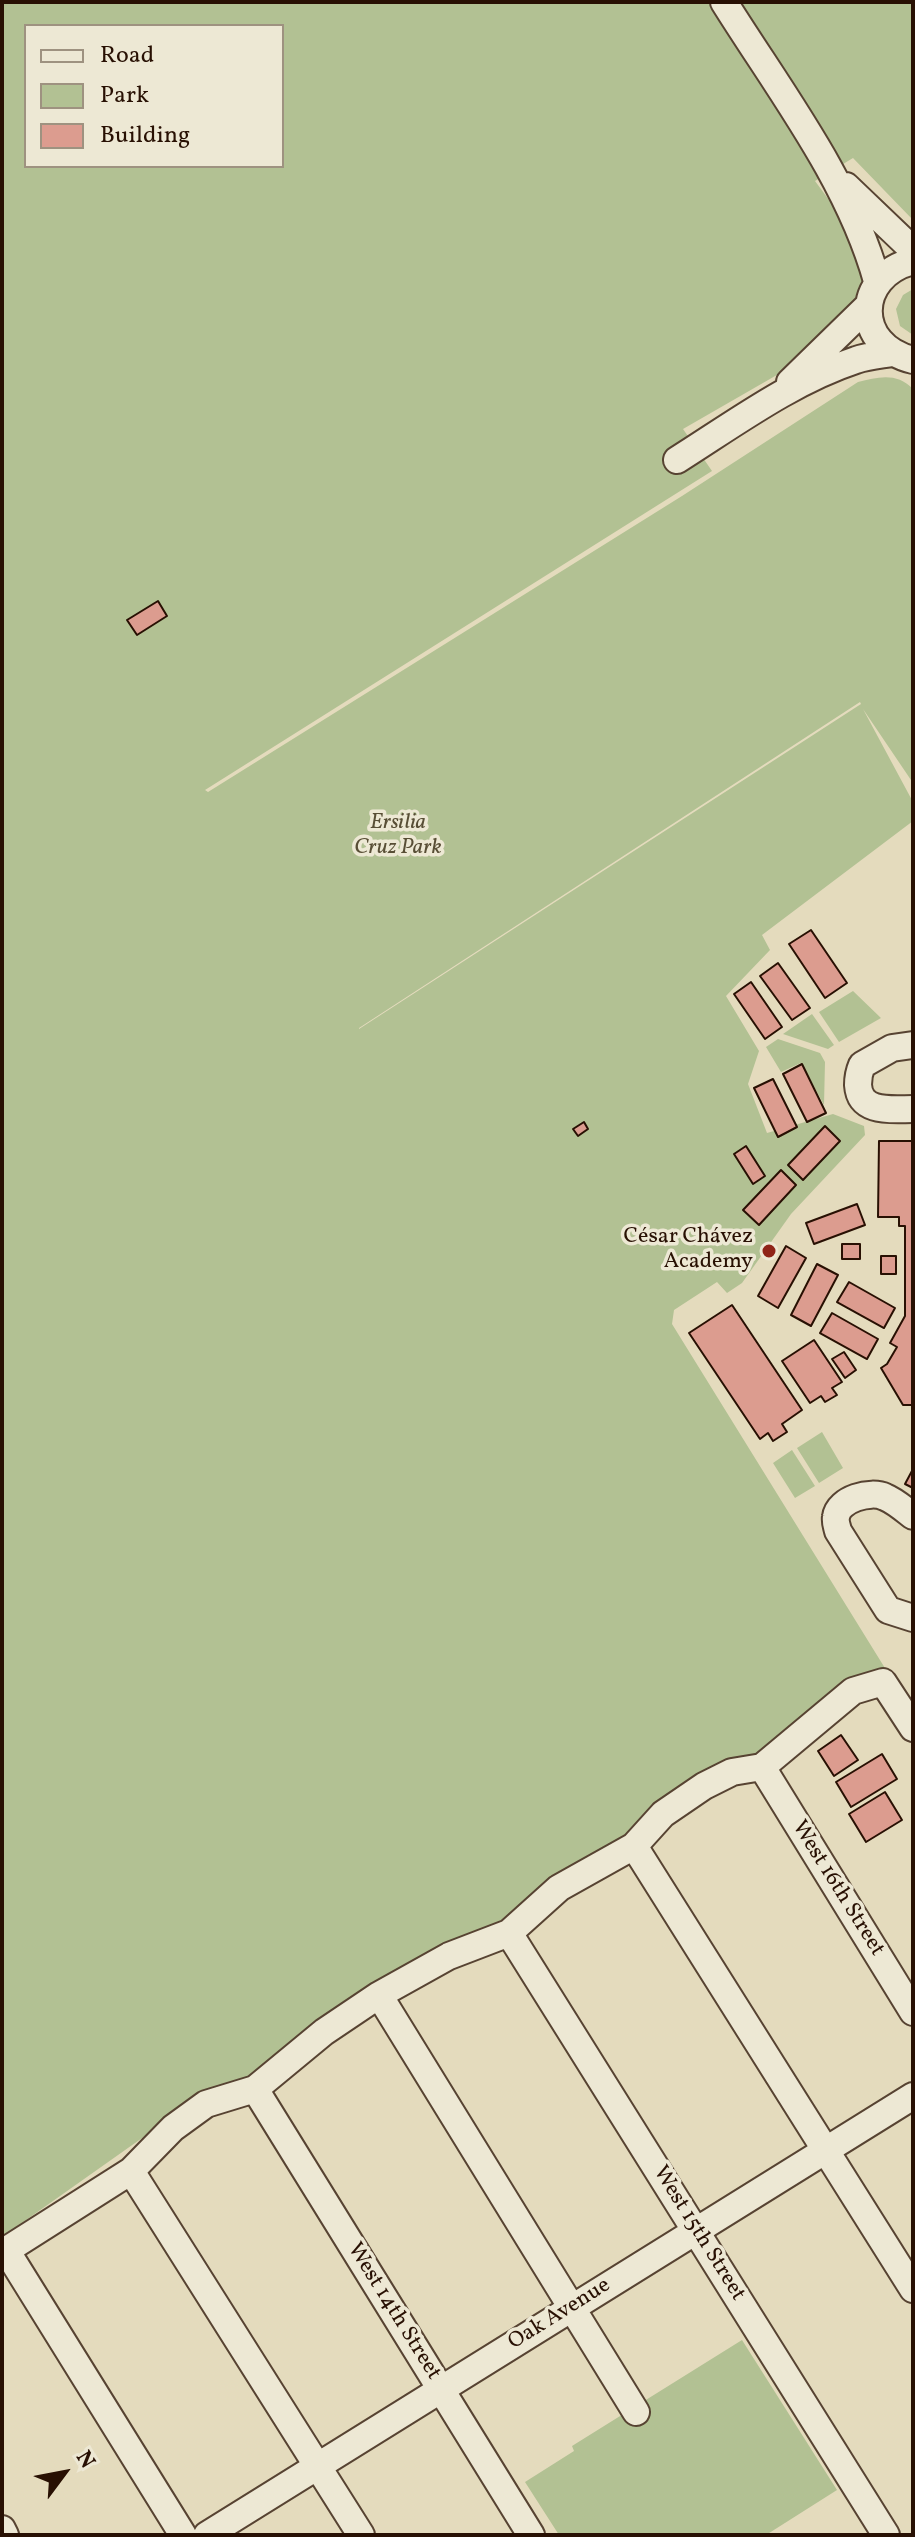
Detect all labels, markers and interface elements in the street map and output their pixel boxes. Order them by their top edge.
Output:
legend [24,24,284,168]
text: Road [100,39,154,73]
text: Park [100,79,149,113]
text: Building [100,119,190,153]
park label: Ersilia Cruz Park [354,811,442,862]
place label: César Chávez Academy [624,1225,753,1276]
marker: César Chávez Academy [760,1242,778,1260]
street label: West 16th Street [785,1816,889,1962]
street label: West 15th Street [646,2162,750,2306]
street label: West 14th Street [340,2239,446,2385]
street label: Oak Avenue [504,2273,616,2357]
north arrow [24,2433,104,2513]
text: N [67,2445,102,2475]

